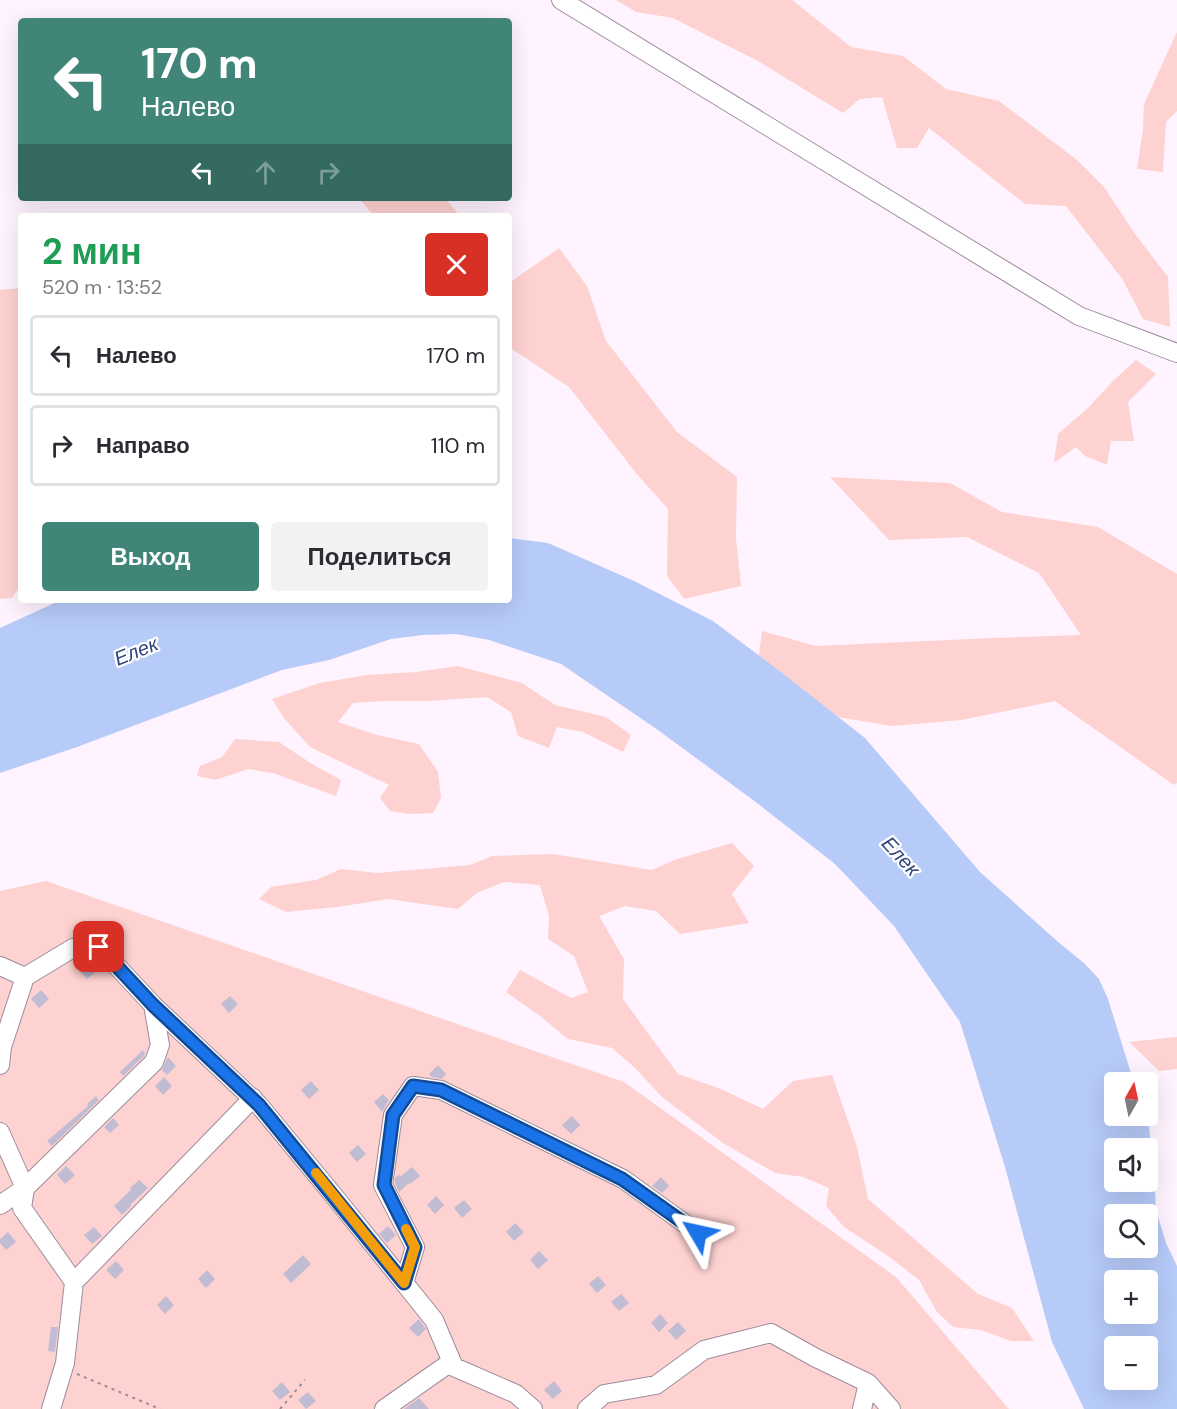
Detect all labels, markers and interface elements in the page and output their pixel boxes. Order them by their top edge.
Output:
text: 170 m [141,36,258,91]
icon: left [42,42,120,120]
text: Налево [141,89,235,124]
icon: left [186,156,219,189]
icon: ahead [249,156,282,189]
icon: right [312,156,345,189]
text: 2 мин [42,228,142,275]
button: close [425,233,488,296]
text: 520 m · 13:52 [42,274,162,300]
icon: left [45,339,78,372]
text: Налево [96,341,177,370]
text: 170 m [426,341,485,370]
icon: right [45,429,78,462]
text: Направо [96,431,190,460]
text: 110 m [431,431,485,460]
button: Выход [42,522,259,591]
button: Поделиться [271,522,488,591]
water label: Елек [110,630,163,672]
water label: Елек [876,831,927,883]
pin [73,921,124,972]
icon: arrive [82,930,115,963]
north arrow [1104,1072,1158,1126]
map controls [1104,1072,1158,1390]
button: sound [1104,1138,1158,1192]
position arrow [666,1201,730,1265]
button: search [1104,1204,1158,1258]
button: + [1104,1270,1158,1324]
button: − [1104,1336,1158,1390]

